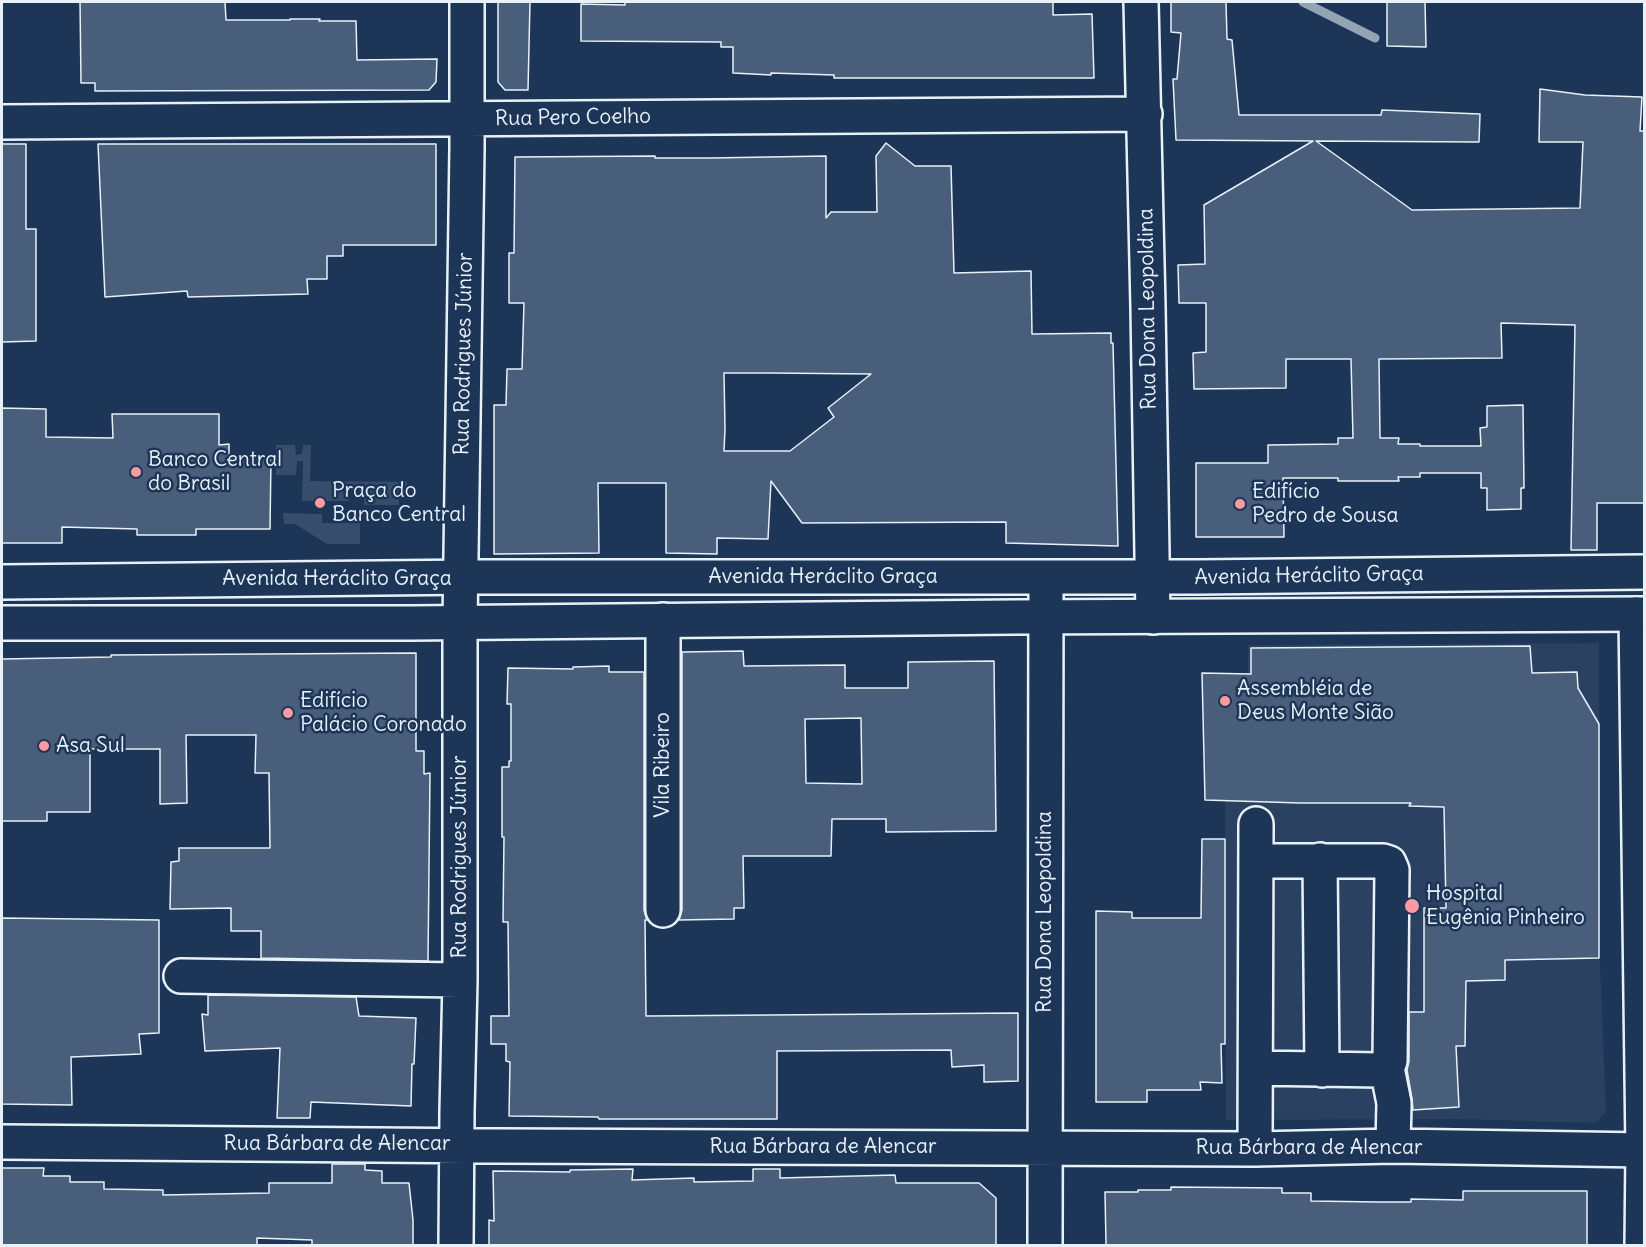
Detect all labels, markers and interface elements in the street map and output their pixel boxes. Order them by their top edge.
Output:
street label: Rua Pero Coelho [495,104,651,132]
street label: Rua Dona Leopoldina [1134,208,1162,410]
street label: Rua Rodrigues Júnior [450,252,478,456]
place label: Banco Central do Brasil [148,447,282,497]
marker: Banco Central do Brasil [129,465,143,479]
place label: Praça do Banco Central [332,478,466,528]
place label: Edifício Pedro de Sousa [1252,479,1399,529]
marker: Praça do Banco Central [313,496,327,510]
marker: Edifício Pedro de Sousa [1233,497,1247,511]
street label: Avenida Heráclito Graça [1194,561,1424,591]
street label: Avenida Heráclito Graça [708,564,938,590]
street label: Avenida Heráclito Graça [222,566,452,592]
place label: Assembléia de Deus Monte Sião [1237,676,1394,726]
place label: Edifício Palácio Coronado [300,688,467,738]
marker: Assembléia de Deus Monte Sião [1218,694,1232,708]
marker: Edifício Palácio Coronado [281,706,295,720]
street label: Vila Ribeiro [650,712,676,818]
place label: Asa Sul [56,733,125,759]
marker: Asa Sul [37,739,51,753]
street label: Rua Rodrigues Júnior [447,756,473,958]
street label: Rua Dona Leopoldina [1032,811,1058,1013]
place label: Hospital Eugênia Pinheiro [1426,881,1585,931]
marker: Hospital Eugênia Pinheiro [1403,897,1421,915]
street label: Rua Bárbara de Alencar [224,1131,450,1157]
street label: Rua Bárbara de Alencar [710,1134,936,1160]
street label: Rua Bárbara de Alencar [1196,1135,1422,1161]

